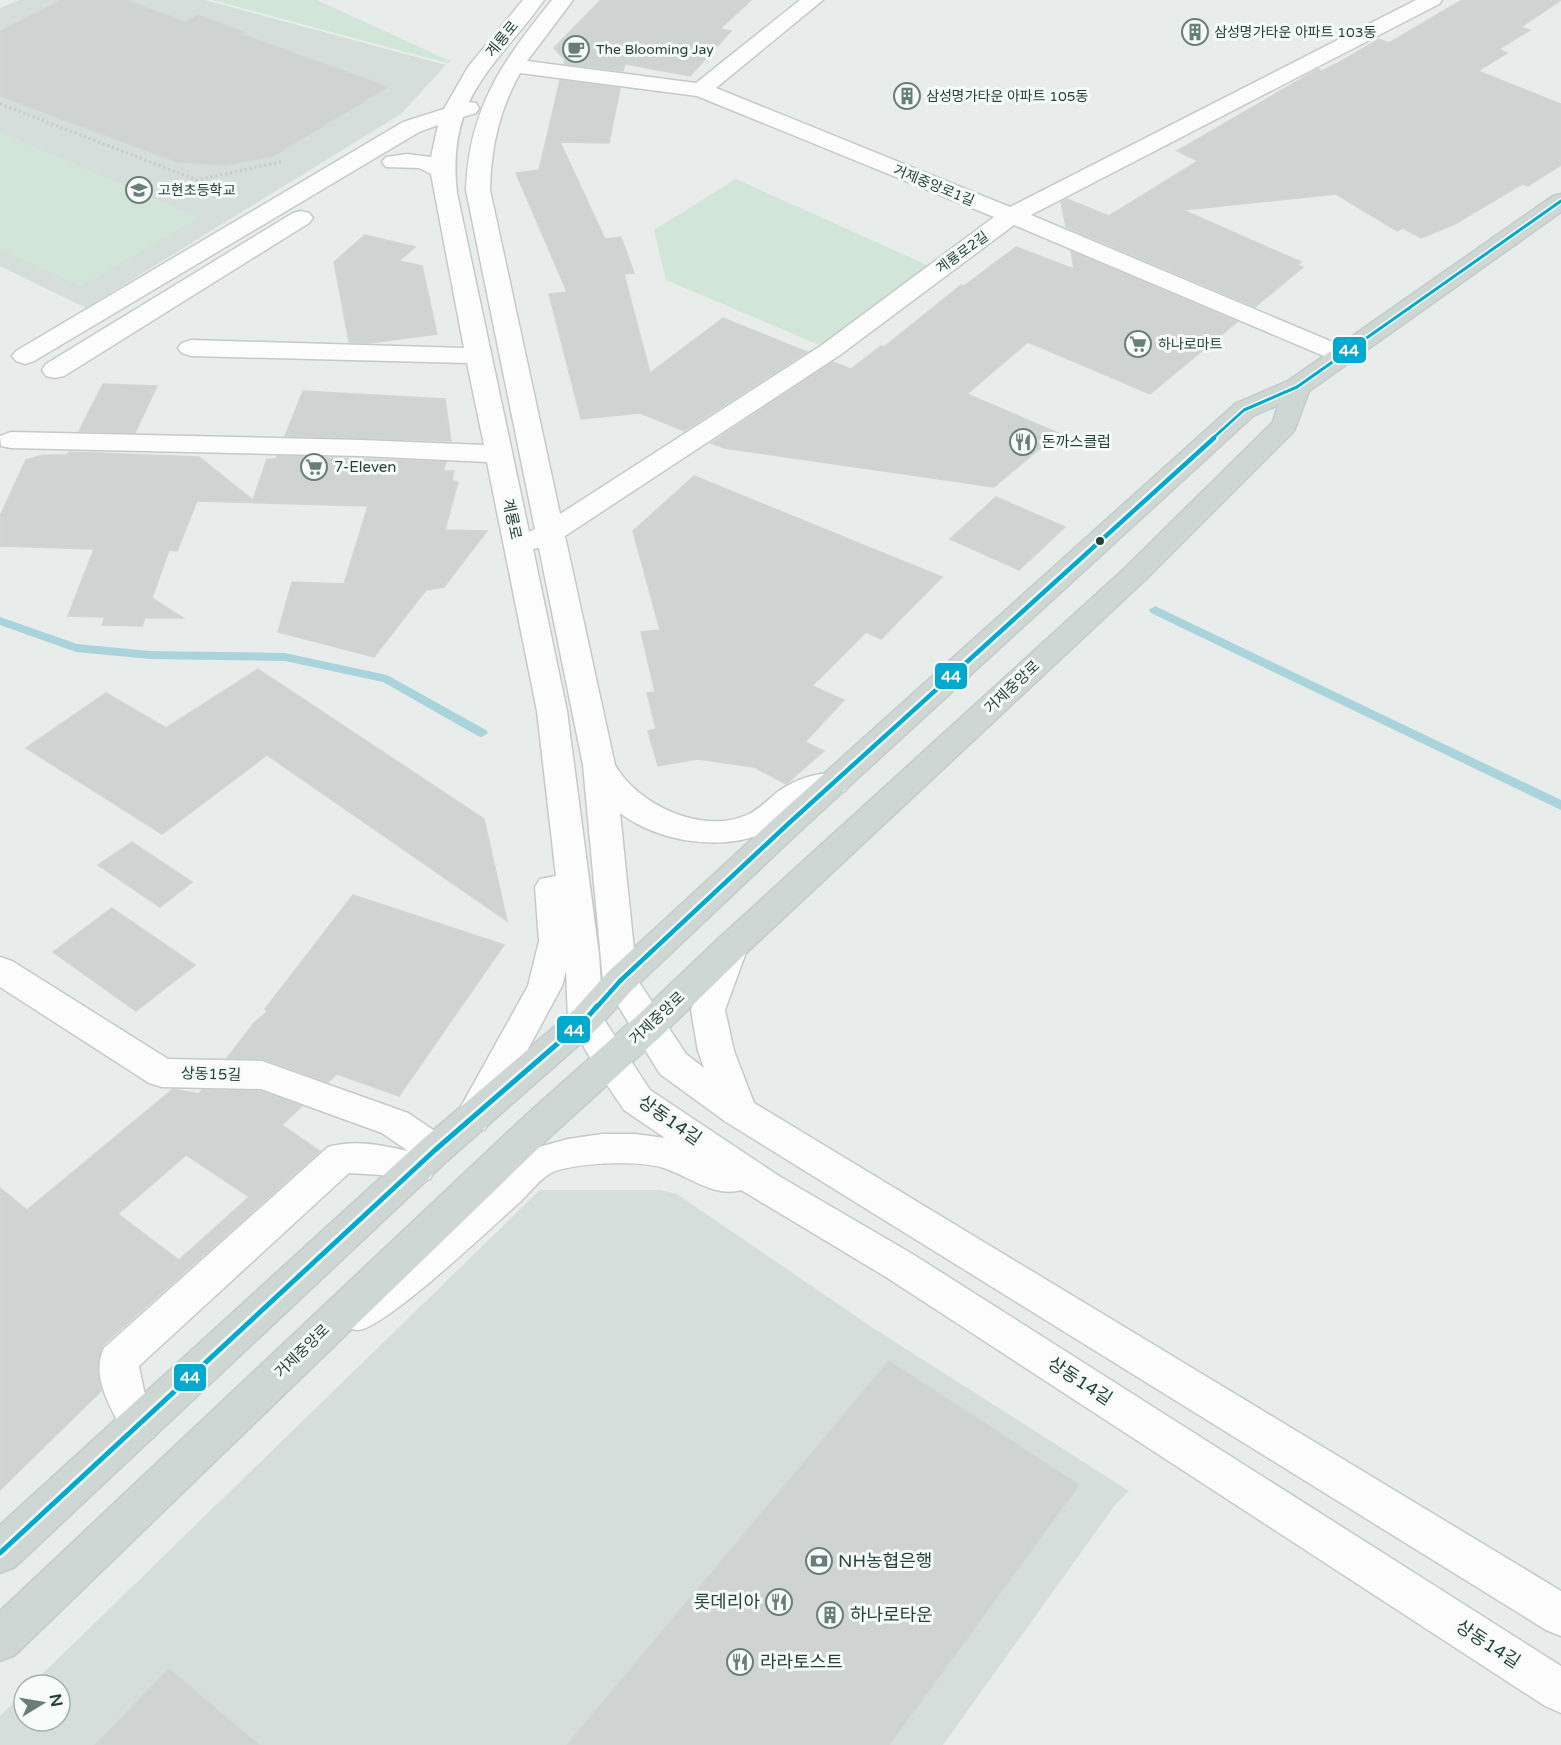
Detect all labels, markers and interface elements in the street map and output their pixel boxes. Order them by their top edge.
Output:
street label: 계룡로 [482,17,522,61]
building icon: 삼성명가타운 아파트 103동 [1180,17,1210,47]
place label: 삼성명가타운 아파트 103동 [1214,24,1377,41]
cafe icon: The Blooming Jay [561,34,591,64]
place label: The Blooming Jay [596,41,714,58]
building icon: 삼성명가타운 아파트 105동 [892,81,922,111]
place label: 삼성명가타운 아파트 105동 [926,88,1089,105]
street label: 거제중앙로1길 [891,161,977,209]
school or university icon: 고현초등학교 [124,175,154,205]
place label: 고현초등학교 [158,182,235,199]
street label: 계룡로2길 [933,228,992,277]
supermarket icon: 하나로마트 [1123,329,1153,359]
place label: 하나로마트 [1158,336,1223,353]
line badge: 44 [1332,336,1367,364]
text: 44 [1339,341,1359,361]
restaurant icon: 돈까스클럽 [1008,427,1038,457]
place label: 돈까스클럽 [1042,433,1111,451]
supermarket icon: 7-Eleven [299,452,329,482]
place label: 7-Eleven [334,458,396,476]
street label: 계룡로 [499,497,525,541]
unlabelled marker [1094,535,1106,547]
street label: 거제중앙로 [981,657,1043,717]
line badge: 44 [934,662,968,690]
text: 44 [941,667,961,687]
street label: 거제중앙로 [626,988,688,1048]
line badge: 44 [556,1015,591,1044]
text: 44 [564,1021,584,1041]
street label: 상동15길 [181,1064,241,1084]
street label: 상동14길 [634,1090,706,1150]
street label: 거제중앙로 [271,1321,333,1381]
street label: 상동14길 [1044,1352,1116,1410]
line badge: 44 [173,1363,207,1392]
text: 44 [180,1368,200,1388]
bank icon: NH농협은행 [804,1546,834,1576]
place label: NH농협은행 [838,1550,932,1572]
restaurant icon: 롯데리아 [764,1587,794,1617]
place label: 롯데리아 [694,1591,760,1613]
building icon: 하나로타운 [815,1600,845,1630]
place label: 하나로타운 [850,1604,933,1626]
street label: 상동14길 [1452,1615,1524,1673]
restaurant icon: 라라토스트 [725,1647,755,1677]
place label: 라라토스트 [760,1651,843,1673]
north arrow [12,1673,72,1733]
text: N [45,1692,67,1709]

